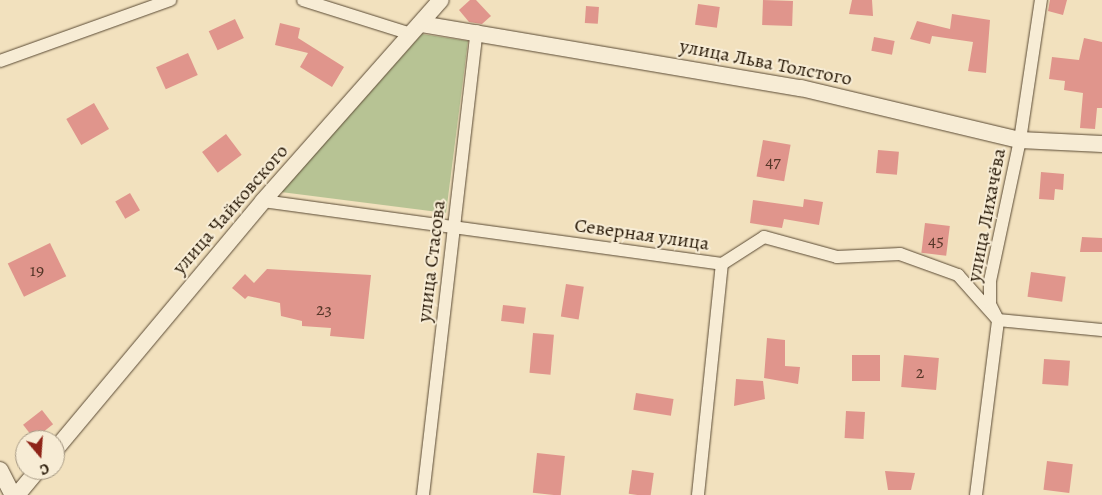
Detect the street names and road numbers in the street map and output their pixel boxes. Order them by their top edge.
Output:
street label: улица Льва Толстого [678,34,854,90]
street label: улица Чайковского [167,139,293,279]
street label: улица Лихачёва [961,146,1011,284]
street label: улица Стасова [412,199,450,323]
street label: Северная улица [573,213,711,255]

